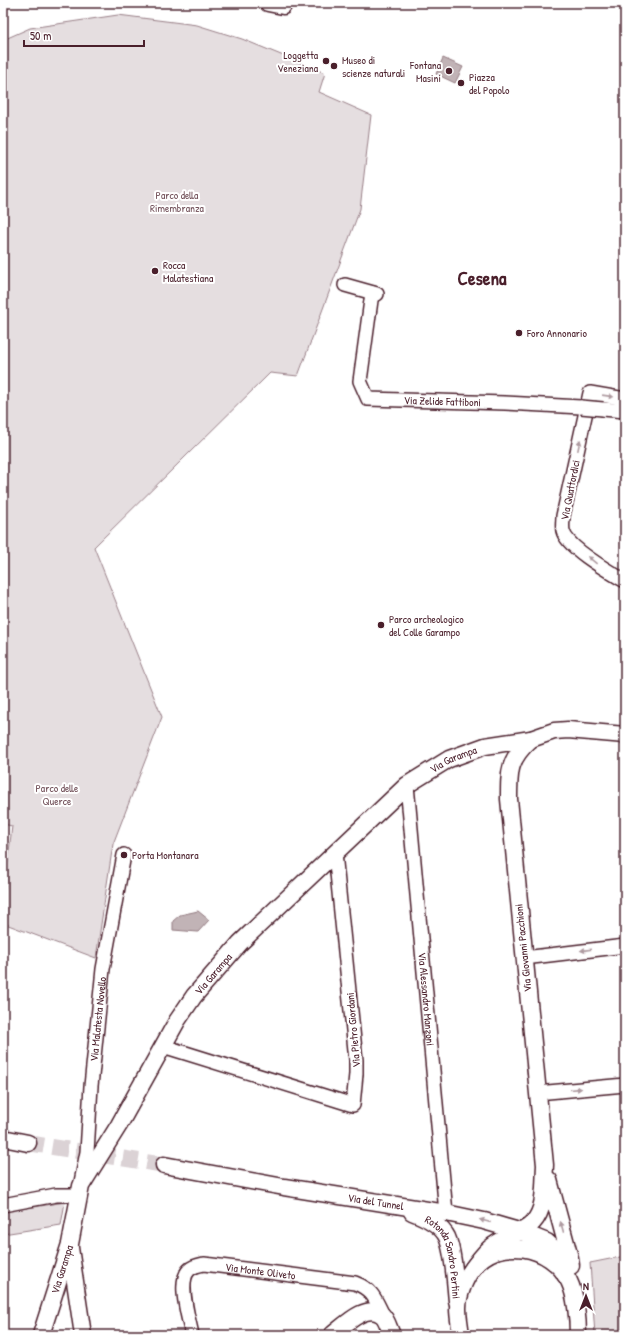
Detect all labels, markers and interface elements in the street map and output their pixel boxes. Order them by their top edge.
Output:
scale bar [24,22,144,48]
text: 50 m [30,27,51,44]
place label: Loggetta Veneziana [277,48,319,75]
place label: Museo di scienze naturali [342,53,405,80]
marker: Loggetta Veneziana [321,56,331,66]
place label: Fontana Masini [409,58,442,85]
marker: Museo di scienze naturali [329,61,339,71]
marker: Fontana Masini [444,66,454,76]
place label: Piazza del Popolo [469,70,510,97]
marker: Piazza del Popolo [456,78,466,88]
park label: Parco della Rimembranza [150,188,205,215]
place label: Rocca Malatestiana [163,258,214,285]
district label: Cesena [458,265,507,291]
marker: Rocca Malatestiana [150,266,160,276]
place label: Foro Annonario [526,326,587,340]
marker: Foro Annonario [514,328,524,338]
street label: Via Zelide Fattiboni [404,393,481,409]
one-way arrow [602,393,614,399]
one-way arrow [577,438,583,451]
street label: Via Quattordici [557,459,583,521]
one-way arrow [586,556,597,565]
place label: Parco archeologico del Colle Garampo [389,612,464,639]
marker: Parco archeologico del Colle Garampo [376,620,386,630]
street label: Via Garampa [427,742,479,776]
park label: Parco delle Querce [36,781,79,808]
place label: Porta Montanara [132,848,199,862]
marker: Porta Montanara [119,850,129,860]
street label: Via Giovanni Pacchioni [511,903,535,993]
one-way arrow [580,947,592,954]
street label: Via Garampa [191,950,235,997]
street label: Via Alessandro Manzoni [415,952,438,1047]
street label: Via Malatesta Novello [87,976,109,1062]
street label: Via Pietro Giordani [343,992,363,1068]
one-way arrow [570,1086,582,1093]
street label: Via del Tunnel [347,1190,405,1213]
street label: Rotonda Sandro Pertini [423,1212,464,1300]
one-way arrow [478,1218,491,1224]
one-way arrow [559,1221,565,1233]
street label: Via Garampa [48,1243,76,1295]
street label: Via Monte Oliveto [224,1260,297,1283]
north arrow [566,1276,606,1316]
text: N [583,1279,589,1293]

